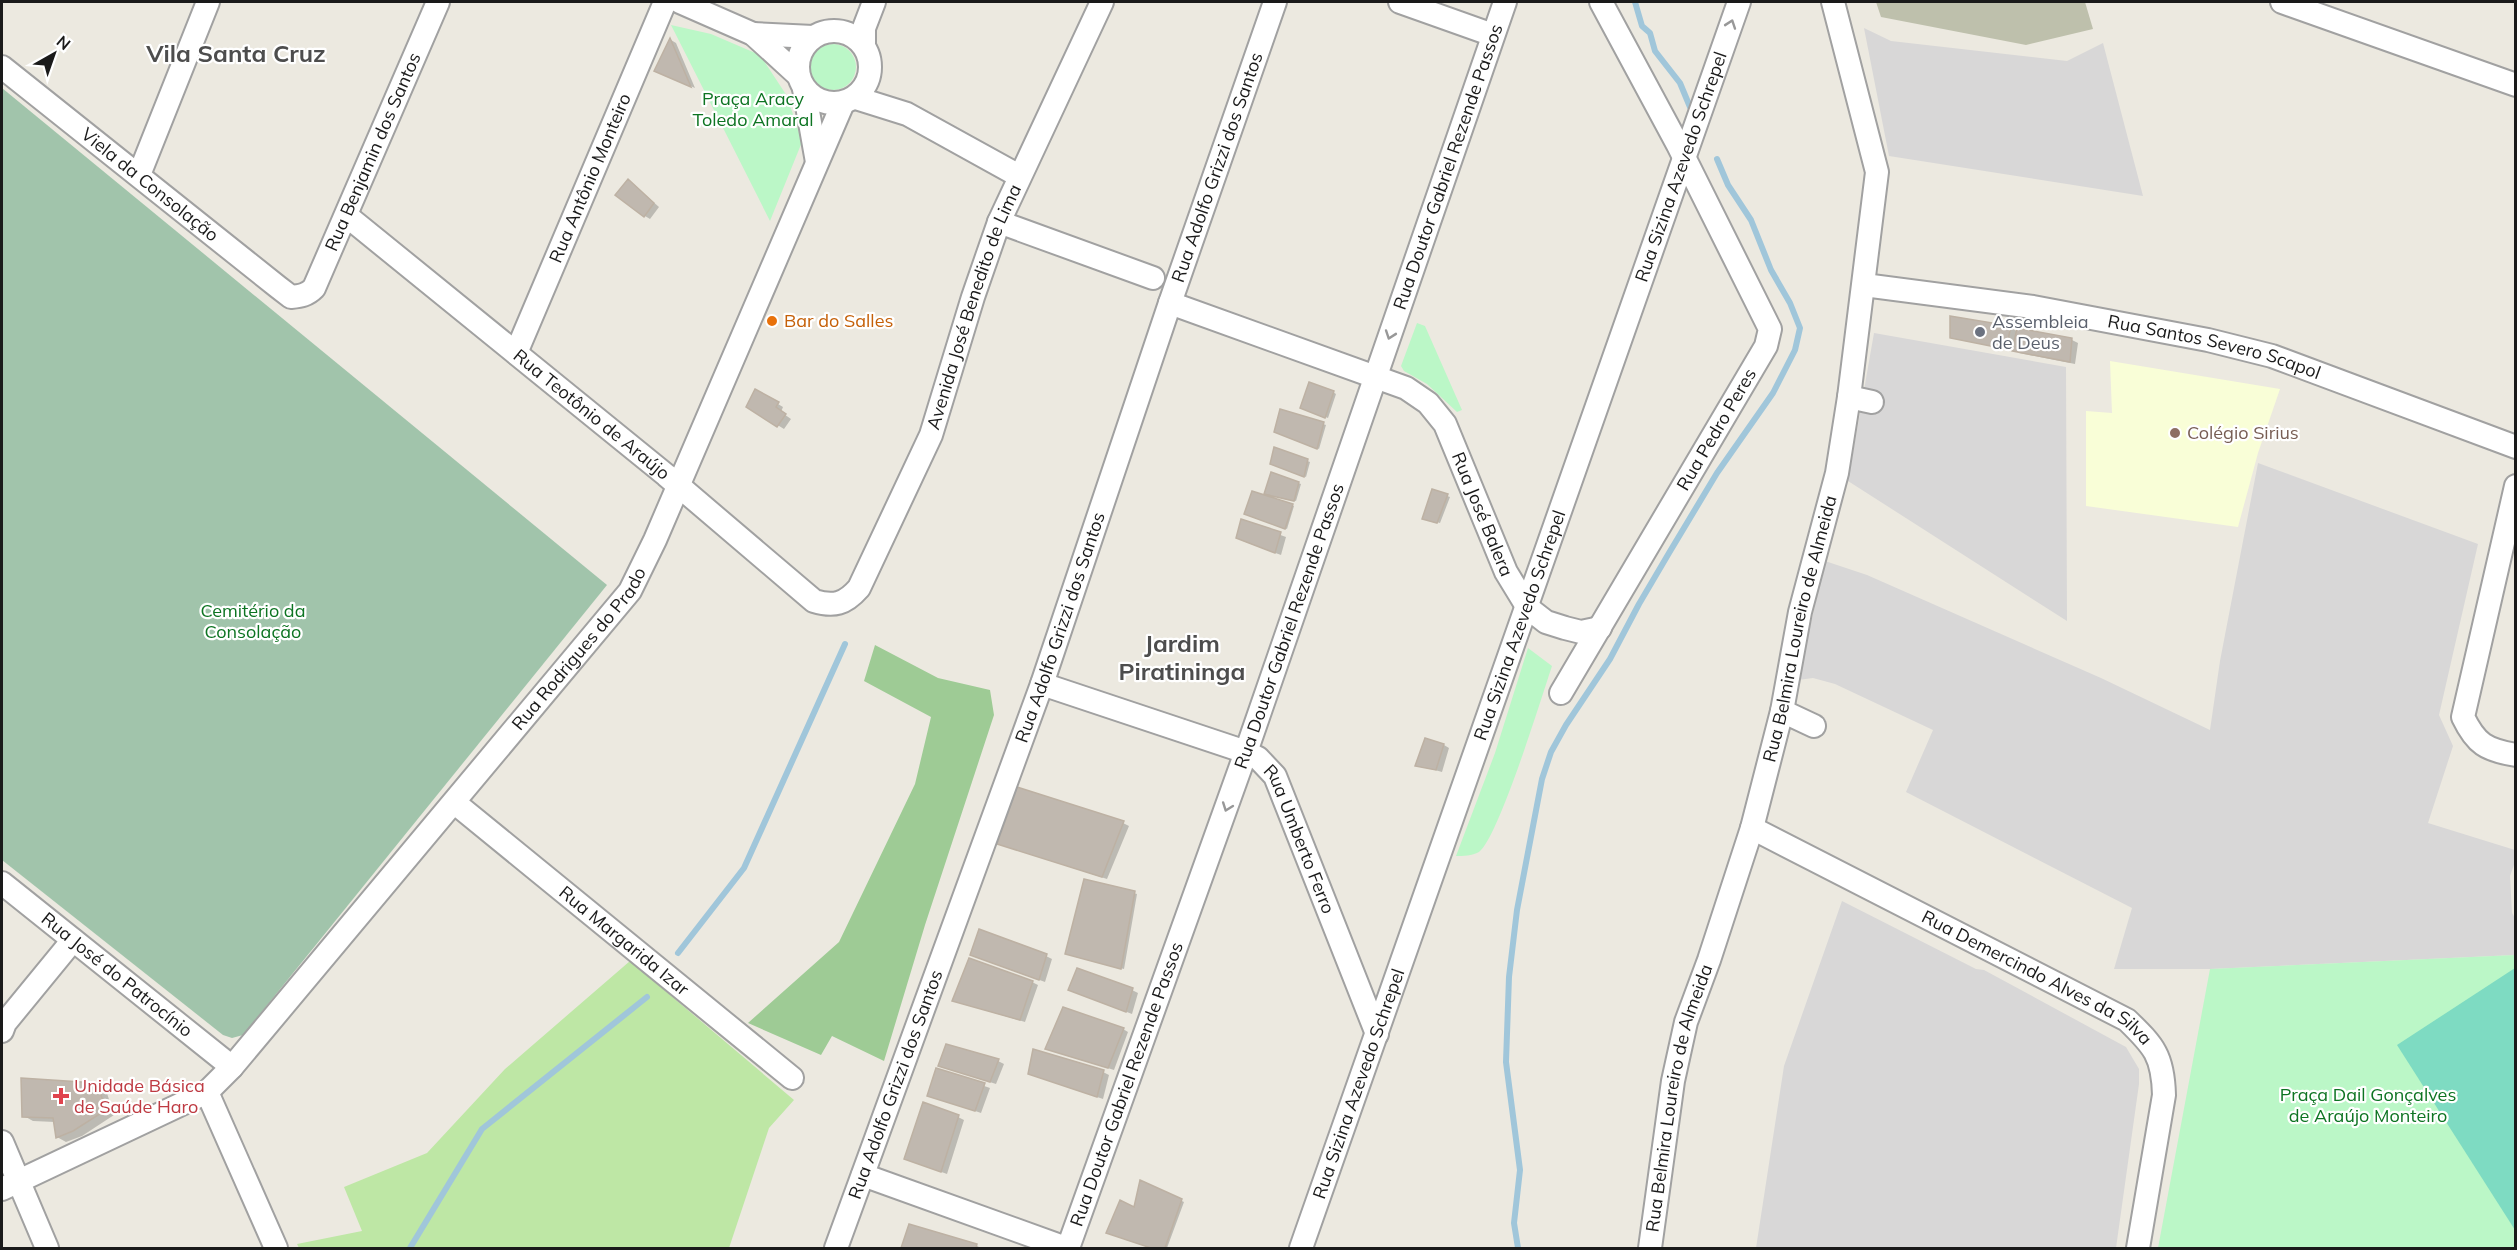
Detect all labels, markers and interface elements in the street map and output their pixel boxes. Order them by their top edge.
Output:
one-way arrow [1724,19,1737,29]
street label: Rua Doutor Gabriel Rezende Passos [1388,21,1508,313]
north arrow [24,24,84,84]
text: N [53,31,75,54]
district label: Vila Santa Cruz [145,38,326,68]
street label: Rua Sizina Azevedo Schrepel [1630,48,1732,285]
street label: Rua Benjamin dos Santos [319,49,426,255]
street label: Rua Adolfo Grizzi dos Santos [1166,49,1268,285]
park label: Praça Aracy Toledo Amaral [693,87,814,131]
street label: Rua Antônio Monteiro [544,90,636,266]
street label: Viela da Consolação [77,123,224,246]
street label: Avenida José Benedito de Lima [921,180,1026,432]
place label: Bar do Salles [784,309,893,332]
street label: Rua Santos Severo Scapol [2106,309,2324,384]
place label: Assembleia de Deus [1992,310,2089,354]
marker: Bar do Salles [765,314,779,328]
marker: Assembleia de Deus [1973,325,1987,339]
one-way arrow [1384,329,1397,340]
street label: Rua Teotônio de Araújo [509,344,675,485]
street label: Rua Pedro Peres [1671,364,1761,495]
place label: Colégio Sirius [2187,421,2299,444]
marker: Colégio Sirius [2168,426,2182,440]
street label: Rua José Balera [1447,448,1518,580]
street label: Rua Doutor Gabriel Rezende Passos [1229,480,1349,772]
street label: Rua Belmira Loureiro de Almeida [1757,493,1842,765]
street label: Rua Sizina Azevedo Schrepel [1468,507,1570,743]
street label: Rua Adolfo Grizzi dos Santos [1010,509,1110,746]
street label: Rua Rodrigues do Prado [507,563,651,735]
park label: Cemitério da Consolação [201,599,305,643]
district label: Jardim Piratininga [1119,628,1245,686]
street label: Rua Umberto Ferro [1259,759,1340,917]
one-way arrow [1221,801,1234,812]
street label: Rua Margarida Izar [554,881,694,1001]
street label: Rua Demercindo Alves da Silva [1918,905,2157,1049]
street label: Rua José do Patrocínio [37,907,197,1042]
street label: Rua Doutor Gabriel Rezende Passos [1065,939,1188,1229]
street label: Rua Belmira Loureiro de Almeida [1640,961,1717,1233]
street label: Rua Sizina Azevedo Schrepel [1307,965,1409,1202]
street label: Rua Adolfo Grizzi dos Santos [843,967,948,1202]
place label: Unidade Básica de Saúde Haro [74,1074,205,1118]
park label: Praça Dail Gonçalves de Araújo Monteiro [2280,1083,2456,1127]
marker: Unidade Básica de Saúde Haro [52,1087,70,1105]

